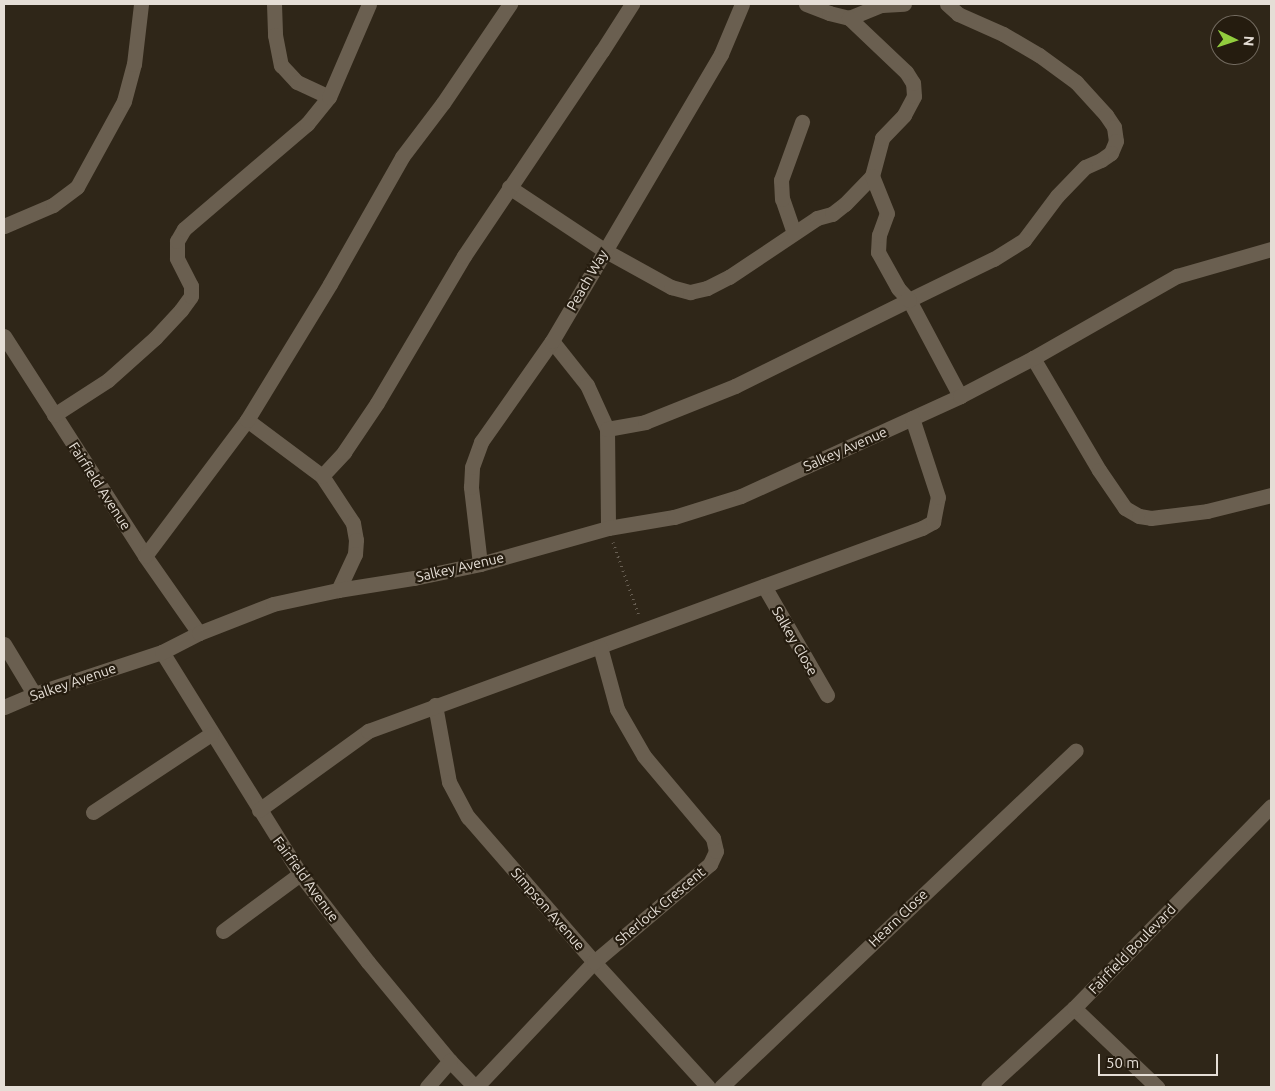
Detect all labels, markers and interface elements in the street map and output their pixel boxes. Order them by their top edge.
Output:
north arrow [1210,15,1260,65]
text: N [1241,35,1257,47]
street label: Peach Way [563,247,611,313]
street label: Salkey Avenue [801,423,889,475]
street label: Fairfield Avenue [65,439,135,533]
street label: Salkey Avenue [414,549,506,585]
street label: Salkey Close [768,603,822,679]
street label: Salkey Avenue [28,659,118,705]
street label: Fairfield Avenue [269,833,343,925]
street label: Sherlock Crescent [612,863,708,949]
street label: Simpson Avenue [508,864,588,954]
street label: Hearn Close [865,886,931,950]
street label: Fairfield Boulevard [1085,901,1179,997]
scale bar [1100,1044,1220,1076]
text: 50 m [1106,1054,1139,1071]

